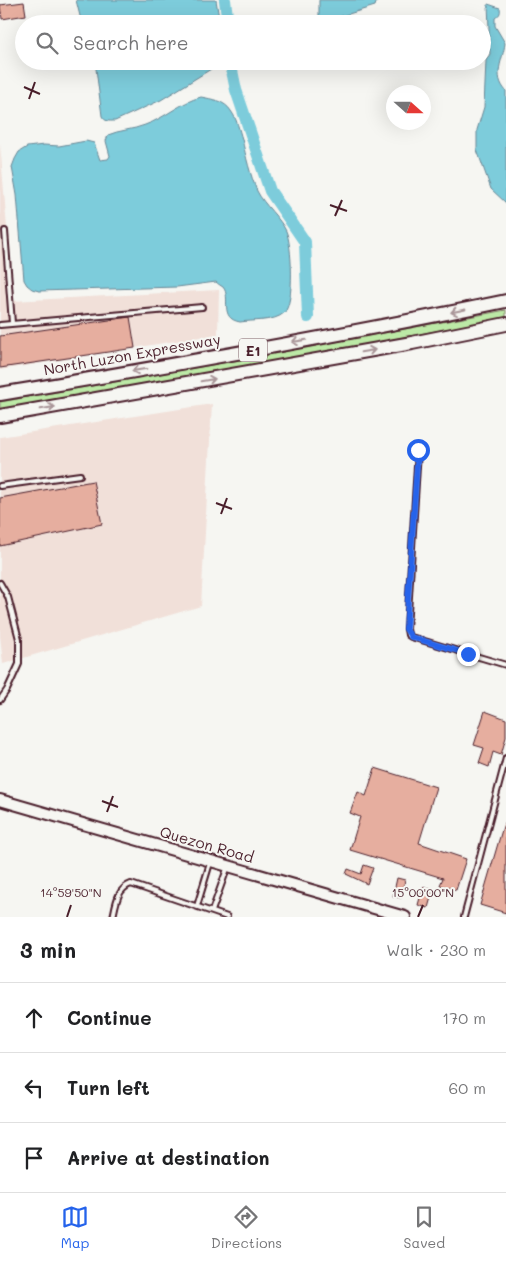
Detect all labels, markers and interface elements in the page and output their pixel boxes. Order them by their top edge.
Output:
search box [15,15,491,70]
icon: search [33,29,61,57]
text: Search here [73,30,189,55]
north arrow [386,85,431,130]
one-way arrow [451,307,467,316]
street label: North Luzon Expressway [42,329,222,379]
one-way arrow [291,337,307,347]
road number: E1 [239,338,267,362]
one-way arrow [360,345,376,355]
one-way arrow [131,366,147,376]
one-way arrow [200,374,216,384]
one-way arrow [40,402,56,412]
route start [407,439,430,462]
route end [457,643,480,666]
street label: Quezon Road [158,821,256,867]
text: 14°59'50"N [40,884,102,900]
text: 15°00'00"N [392,884,454,900]
text: 3 min [20,936,76,963]
text: Walk · 230 m [386,939,486,960]
icon: ahead [20,1004,48,1032]
text: Continue [67,1005,152,1030]
text: 170 m [442,1007,486,1028]
icon: left [20,1074,48,1102]
text: Turn left [67,1075,150,1100]
text: 60 m [449,1077,486,1098]
icon: arrive [20,1144,48,1172]
text: Arrive at destination [67,1145,270,1170]
tab: Map [61,1203,89,1252]
tab: Directions [211,1203,282,1252]
tab: Saved [404,1203,445,1252]

